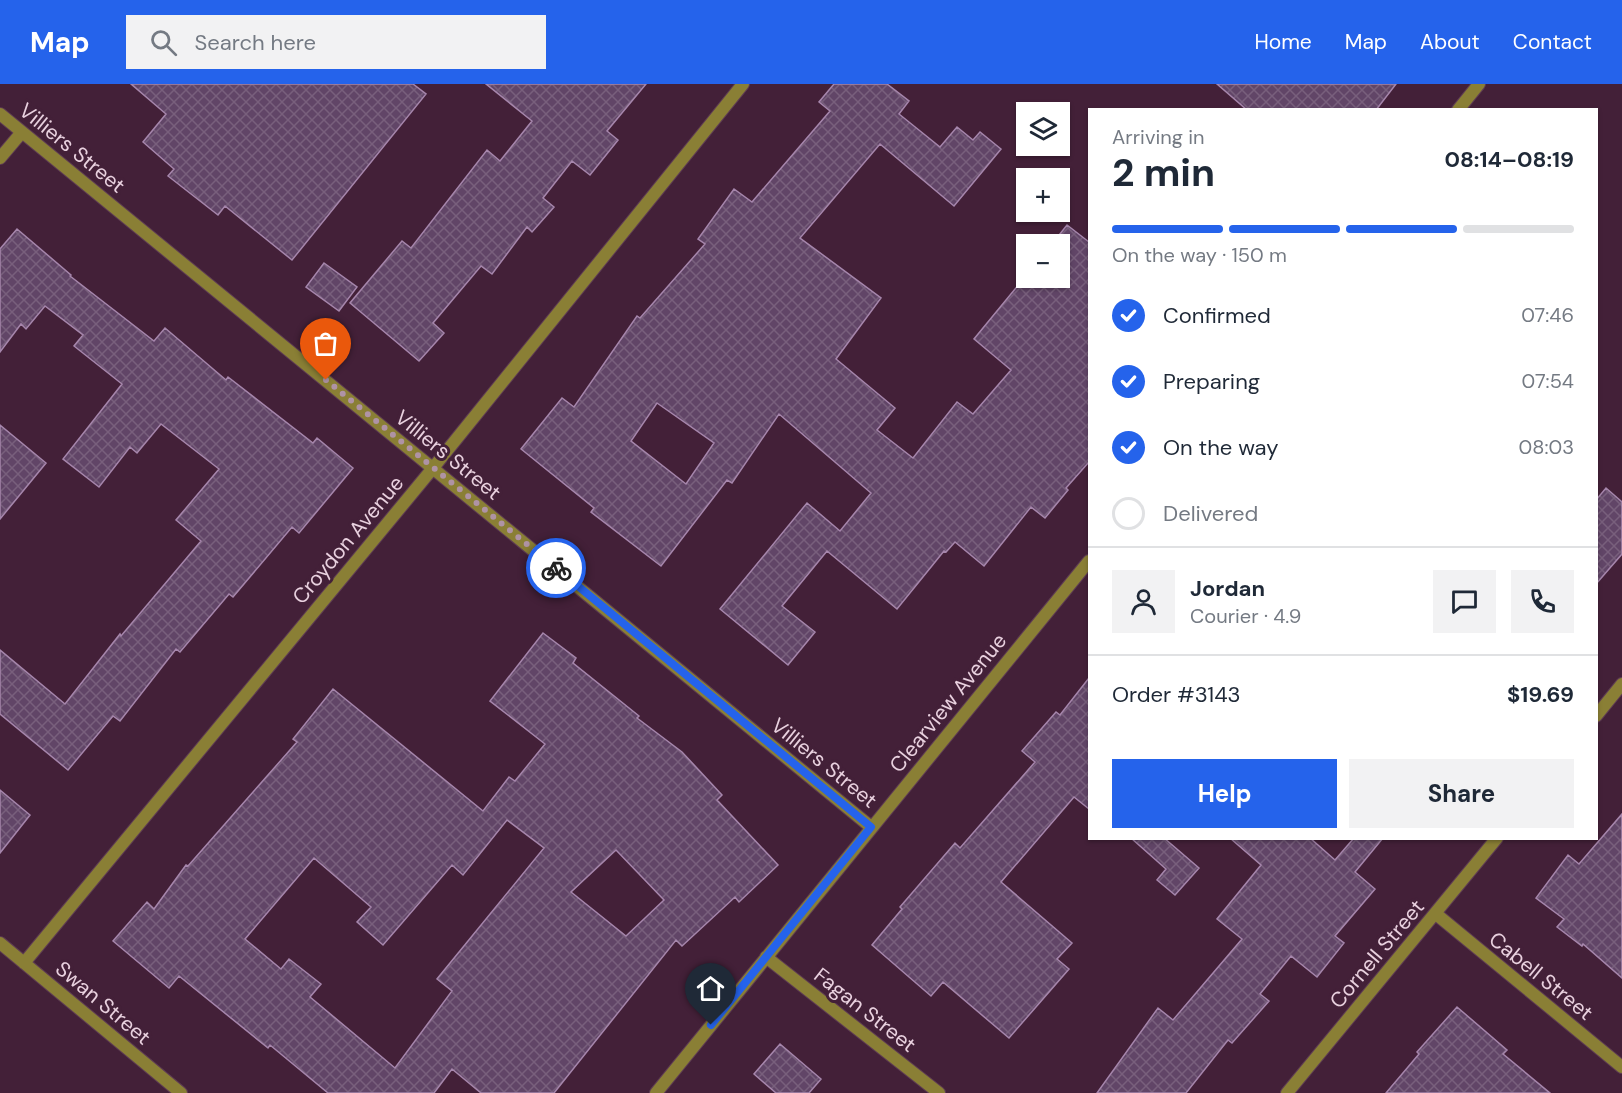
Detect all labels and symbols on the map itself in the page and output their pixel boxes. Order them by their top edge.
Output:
street label: Villiers Street [13,97,131,199]
pin [300,318,351,380]
street label: Villiers Street [389,404,507,506]
street label: Croydon Avenue [286,470,410,610]
courier [526,538,586,598]
street label: Clearview Avenue [883,628,1013,778]
street label: Villiers Street [765,712,883,814]
street label: Cornell Street [1323,894,1431,1014]
street label: Cabell Street [1483,925,1599,1027]
street label: Swan Street [49,955,157,1051]
street label: Fagan Street [808,961,922,1059]
pin [685,963,736,1025]

